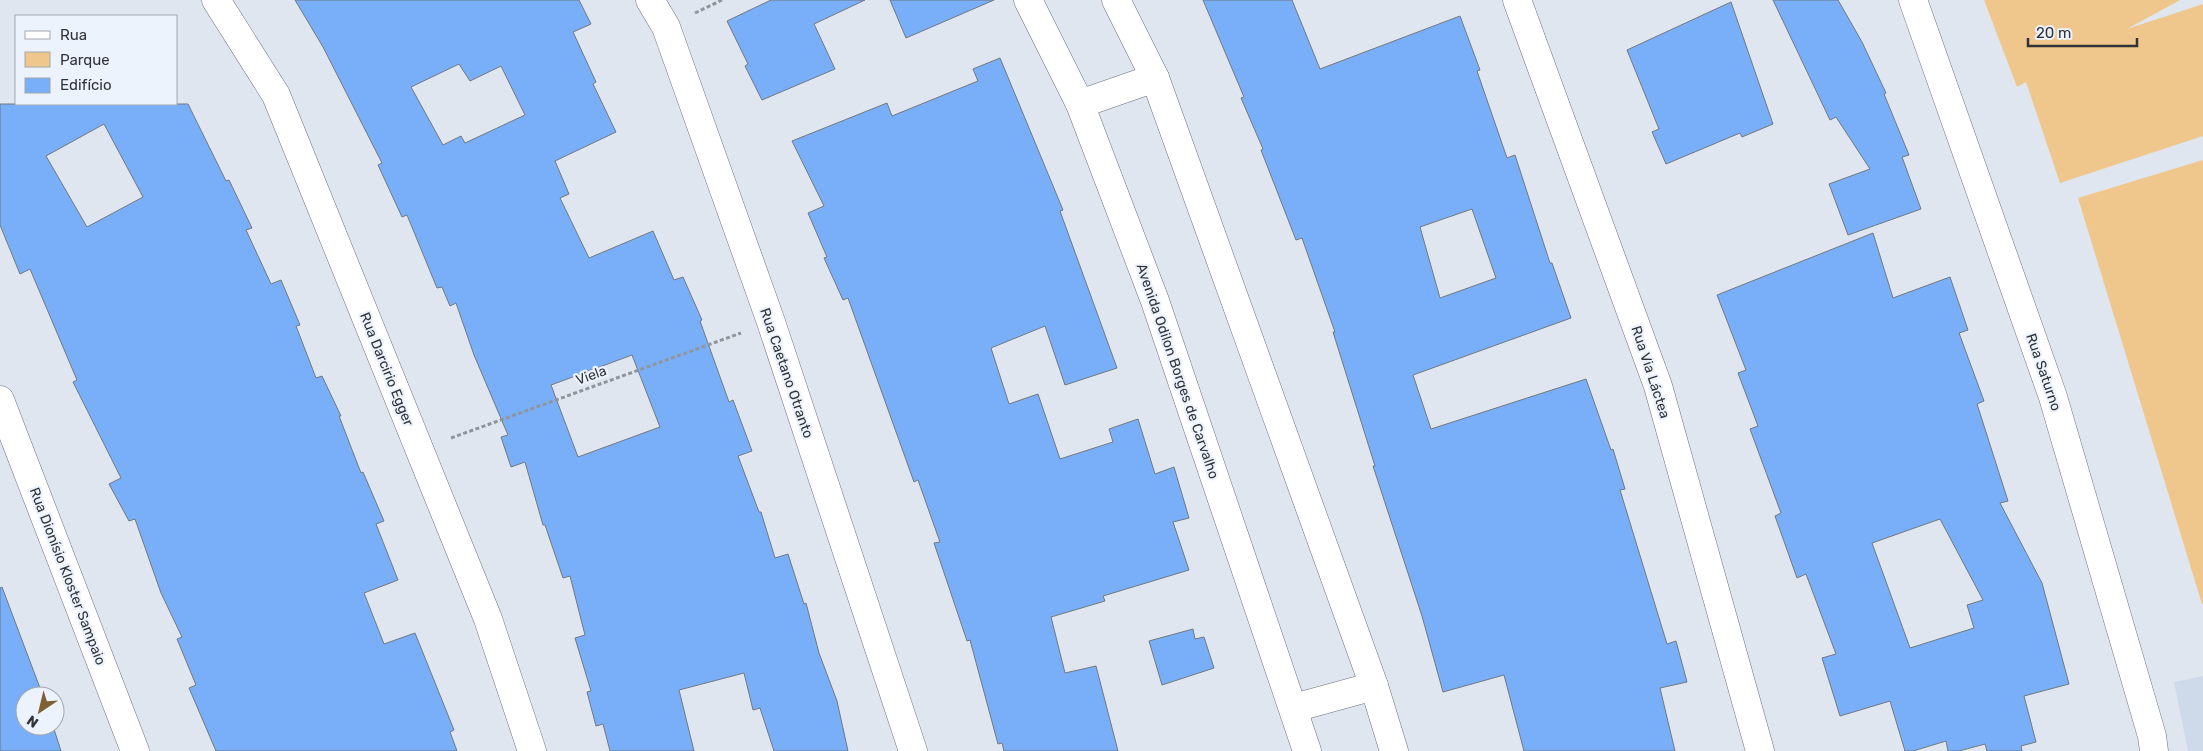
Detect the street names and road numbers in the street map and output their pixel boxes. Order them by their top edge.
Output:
street label: Avenida Odilon Borges de Carvalho [1133,261,1222,481]
street label: Rua Caetano Otranto [756,306,817,440]
street label: Rua Darcirio Egger [356,310,417,429]
street label: Rua Via Láctea [1628,324,1674,421]
street label: Rua Saturno [2022,331,2065,413]
street label: Viela [573,362,609,389]
street label: Rua Dionísio Kloster Sampaio [26,485,109,667]

